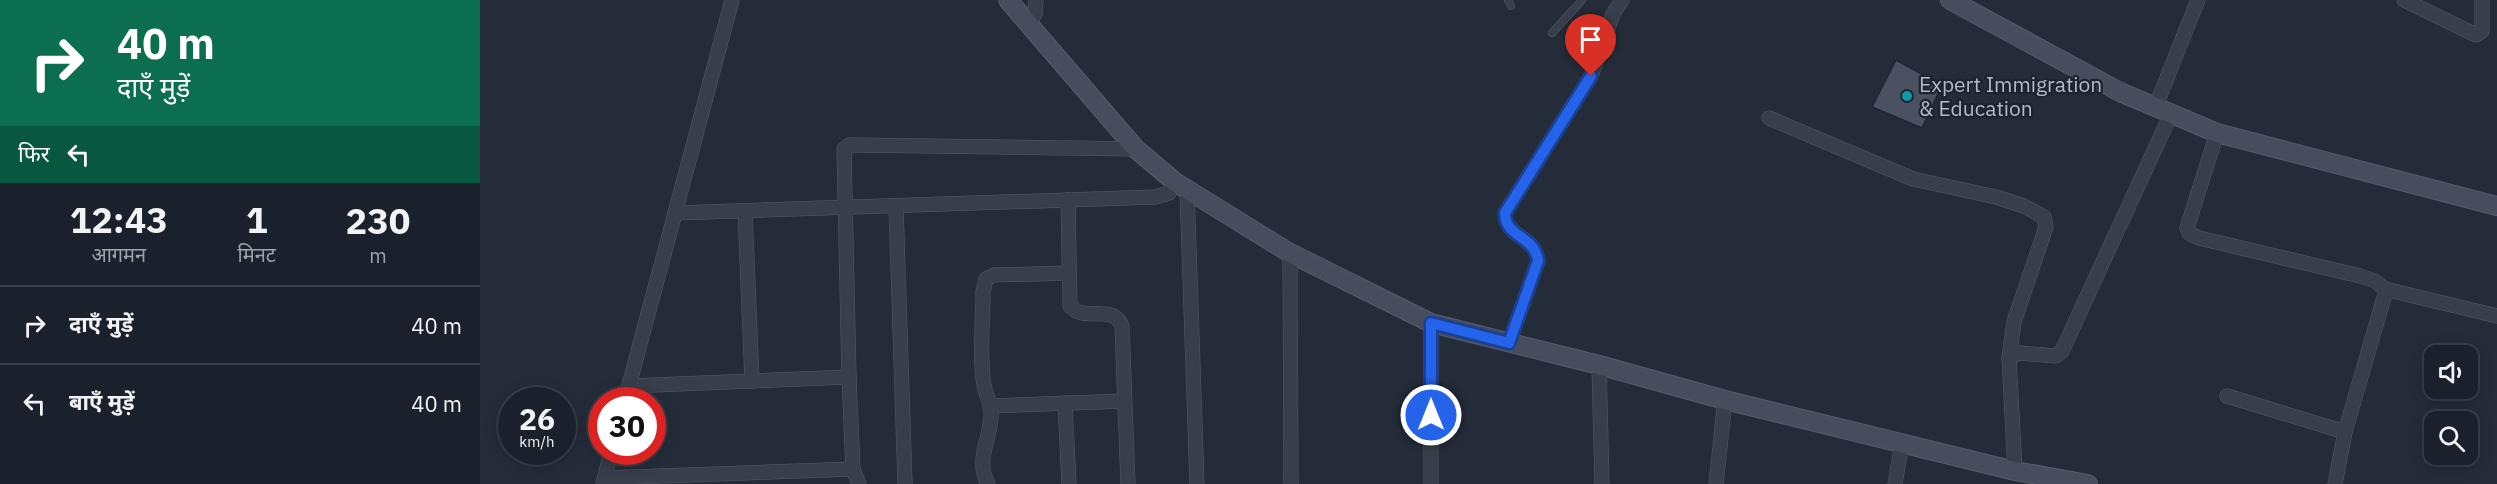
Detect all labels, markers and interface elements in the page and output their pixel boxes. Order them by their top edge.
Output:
pin [1565,14,1616,76]
text: 40 m [117,16,215,71]
icon: arrive [1574,23,1607,56]
icon: right [18,24,96,102]
text: दाएँ मुड़ें [117,69,190,104]
place label: Expert Immigration & Education [1919,70,2102,122]
marker: Expert Immigration & Education [1900,89,1914,103]
icon: left [62,138,95,171]
text: फिर [18,139,50,168]
text: 12:43 [70,196,168,243]
text: 1 [246,196,268,243]
text: 230 [346,197,410,244]
text: आगमन [91,241,146,268]
text: मिनट [238,241,276,268]
text: m [369,242,387,269]
icon: right [18,309,51,342]
text: दाएँ मुड़ें [69,309,133,338]
text: 40 m [411,311,462,340]
map controls [2424,345,2478,465]
button: sound [2424,345,2478,399]
position arrow [1399,383,1463,447]
icon: left [18,387,51,420]
text: बाएँ मुड़ें [69,387,135,416]
speed limit sign: 30 [588,387,666,465]
text: 40 m [411,389,462,418]
text: 26 [519,399,555,438]
button: search [2424,411,2478,465]
text: km/h [519,432,555,451]

